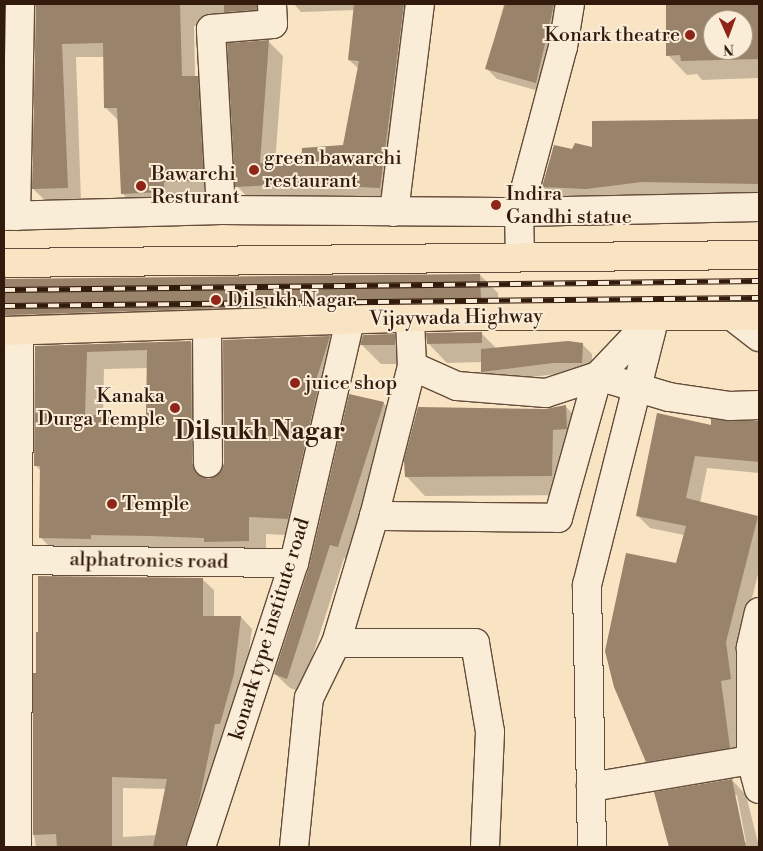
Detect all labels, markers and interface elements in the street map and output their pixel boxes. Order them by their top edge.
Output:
north arrow [703,10,753,60]
place label: Konark theatre [544,23,680,47]
marker: Konark theatre [684,29,696,41]
text: N [723,40,734,58]
place label: green bawarchi restaurant [264,146,402,193]
place label: Bawarchi Resturant [151,163,240,210]
marker: green bawarchi restaurant [248,164,260,176]
marker: Bawarchi Resturant [135,180,147,192]
place label: Indira Gandhi statue [506,182,632,229]
marker: Indira Gandhi statue [490,199,502,211]
place label: Dilsukh Nagar [227,288,355,312]
marker: Dilsukh Nagar [209,293,223,307]
street label: Vijaywada Highway [369,304,543,332]
place label: juice shop [305,371,397,395]
marker: juice shop [289,377,301,389]
place label: Kanaka Durga Temple [38,384,165,431]
marker: Kanaka Durga Temple [169,402,181,414]
district label: Dilsukh Nagar [175,417,345,447]
place label: Temple [122,492,189,516]
marker: Temple [106,498,118,510]
street label: konark type institute road [225,515,315,743]
street label: alphatronics road [69,548,229,574]

